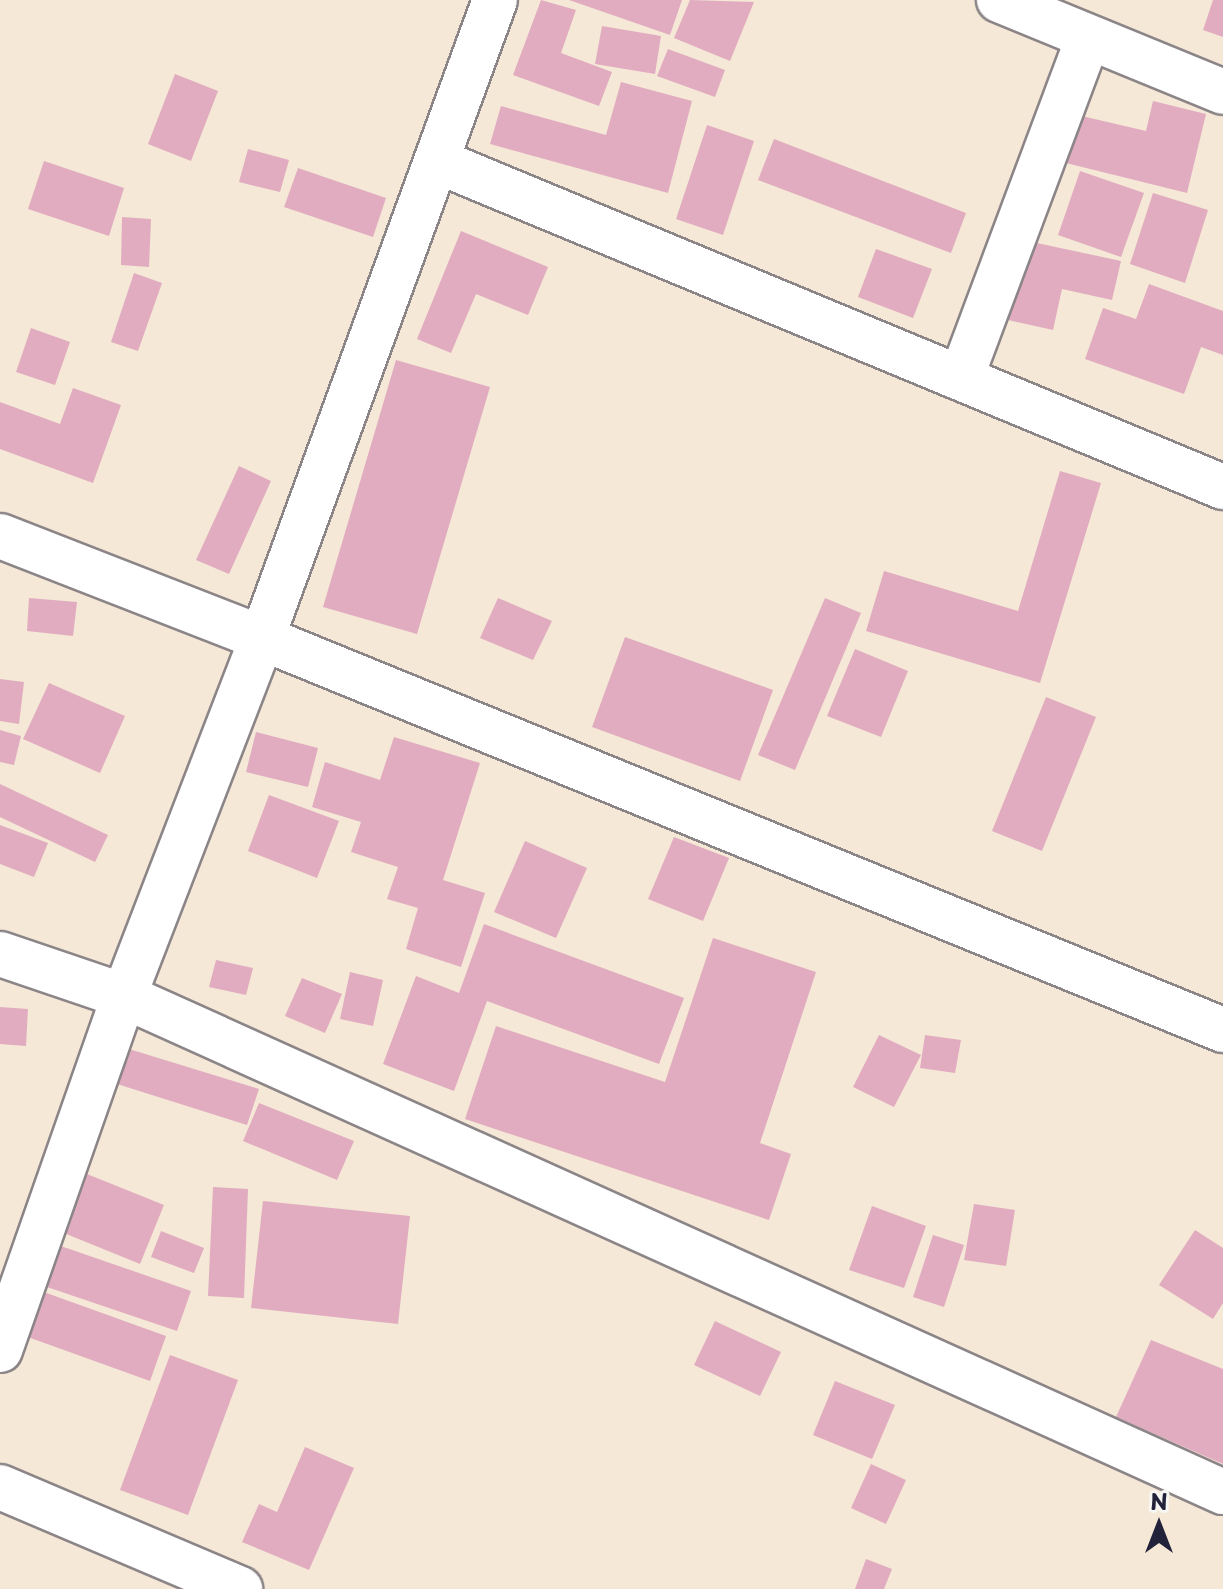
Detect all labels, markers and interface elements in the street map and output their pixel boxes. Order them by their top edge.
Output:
text: N [1150,1484,1168,1517]
north arrow [1119,1485,1199,1565]

